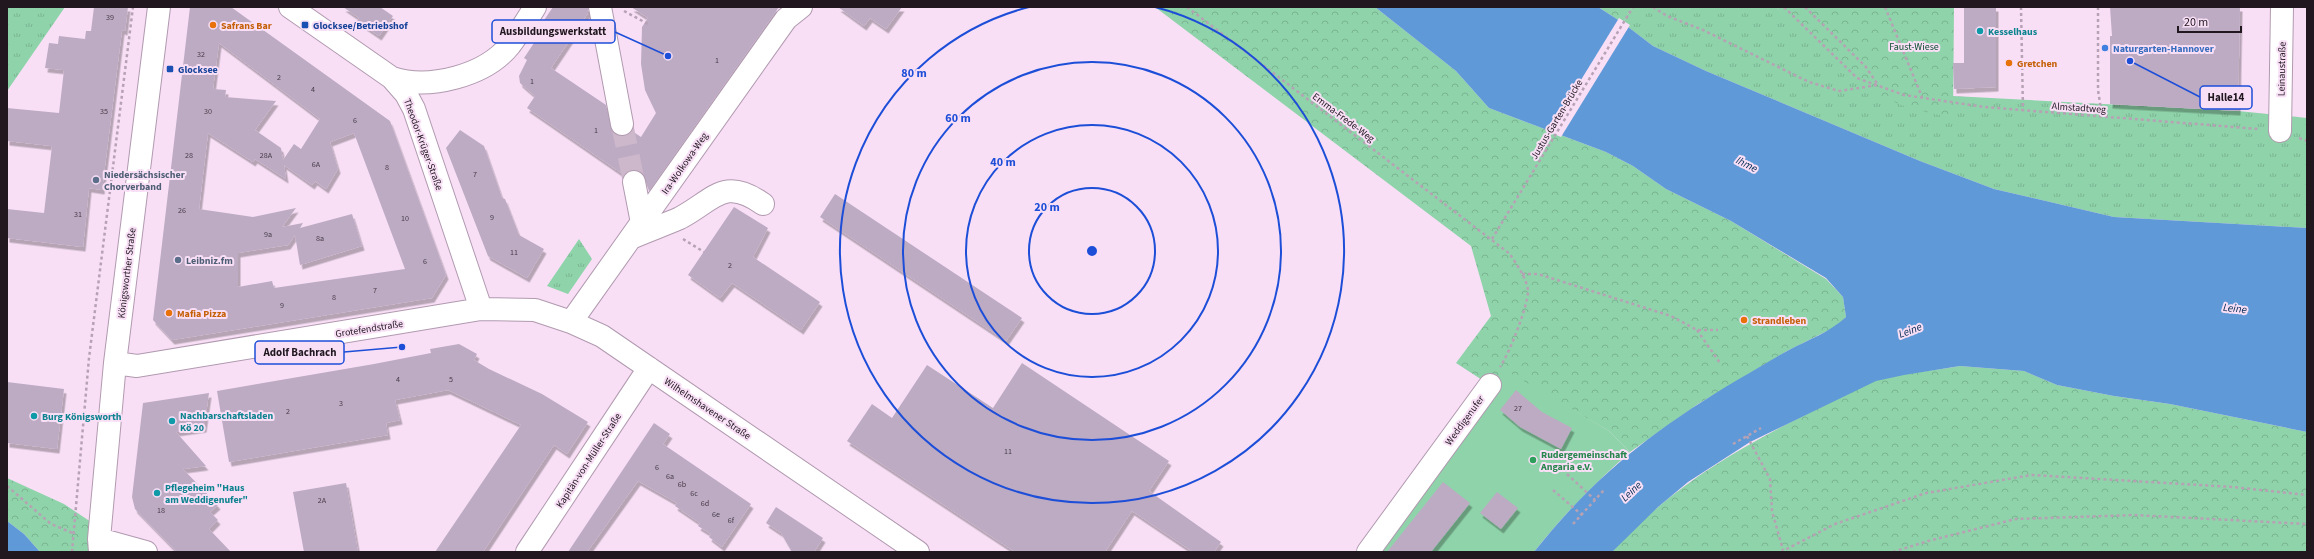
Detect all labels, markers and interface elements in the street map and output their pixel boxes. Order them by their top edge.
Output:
scale bar [2178,8,2241,34]
house number: 39 [106,12,114,23]
text: 20 m [2184,14,2208,31]
place label: Safrans Bar [221,19,272,33]
place label: Glocksee/Betriebshof [313,19,408,33]
marker: Safrans Bar [208,20,218,30]
marker: Glocksee/Betriebshof [300,20,310,30]
callout: Ausbildungswerkstatt [492,20,615,43]
text: Ausbildungswerkstatt [499,24,607,39]
place label: Kesselhaus [1988,25,2038,39]
marker: Kesselhaus [1975,26,1985,36]
park label: Faust-Wiese [1889,40,1939,54]
place label: Naturgarten-Hannover [2113,42,2214,56]
street label: Leinaustraße [2275,42,2289,96]
marker: Naturgarten-Hannover [2100,43,2110,53]
house number: 32 [197,49,205,60]
house number: 1 [715,55,719,66]
place label: Gretchen [2017,57,2058,71]
marker: Gretchen [2004,58,2014,68]
place label: Glocksee [178,63,218,77]
marker: Glocksee [165,64,175,74]
text: 80 m [901,65,927,82]
house number: 2 [277,72,281,83]
house number: 1 [530,76,534,87]
street label: Justus-Garten-Brücke [1527,77,1586,162]
house number: 4 [311,84,315,95]
callout: Halle14 [2200,86,2252,109]
street label: Emma-Frede-Weg [1309,90,1377,146]
text: Halle14 [2208,90,2245,105]
street label: Theodor-Krüger-Straße [400,97,446,192]
street label: Almstadtweg [2051,99,2107,117]
house number: 35 [100,106,108,117]
house number: 30 [204,106,212,117]
text: 60 m [945,110,971,127]
house number: 6 [353,115,357,126]
house number: 1 [594,125,598,136]
street label: Ira-Wolkowa-Weg [658,130,711,197]
house number: 28 [185,150,193,161]
house number: 28A [260,150,273,161]
water label: Ihme [1733,153,1760,176]
text: 40 m [990,154,1016,171]
house number: 6A [312,159,321,170]
house number: 8 [385,162,389,173]
place label: Niedersächsischer Chorverband [104,168,185,194]
house number: 7 [473,169,477,180]
marker: Niedersächsischer Chorverband [91,175,101,185]
text: 20 m [1034,199,1060,216]
house number: 26 [178,205,186,216]
house number: 31 [74,209,82,220]
house number: 9 [490,212,494,223]
house number: 10 [401,213,409,224]
street label: Königsworther Straße [114,227,139,319]
house number: 9a [264,229,272,240]
house number: 8a [316,233,324,244]
centre of rings [1085,244,1099,258]
house number: 11 [510,247,518,258]
place label: Leibniz.fm [186,254,233,268]
marker: Leibniz.fm [173,255,183,265]
house number: 6 [423,256,427,267]
house number: 2 [728,260,732,271]
house number: 7 [373,285,377,296]
house number: 8 [332,292,336,303]
house number: 9 [280,300,284,311]
water label: Leine [2222,300,2248,317]
place label: Mafia Pizza [177,307,226,321]
marker: Mafia Pizza [164,308,174,318]
place label: Strandleben [1752,314,1806,328]
marker: Strandleben [1739,315,1749,325]
street label: Grotefendstraße [334,317,404,341]
water label: Leine [1896,319,1924,342]
callout: Adolf Bachrach [255,341,344,364]
text: Adolf Bachrach [263,345,336,360]
house number: 4 [396,374,400,385]
house number: 5 [449,374,453,385]
street label: Wilhelmshavener Straße [661,375,754,443]
street label: Weddigenufer [1442,392,1488,448]
house number: 3 [339,398,343,409]
house number: 27 [1514,403,1522,414]
house number: 2 [286,406,290,417]
place label: Nachbarschaftsladen Kö 20 [180,409,273,435]
place label: Burg Königsworth [42,410,122,424]
street label: Kapitän-von-Müller-Straße [553,410,625,511]
marker: Burg Königsworth [29,411,39,421]
marker: Nachbarschaftsladen Kö 20 [167,416,177,426]
house number: 11 [1004,446,1012,457]
place label: Rudergemeinschaft Angaria e.V. [1540,448,1627,474]
marker: Rudergemeinschaft Angaria e.V. [1528,455,1538,465]
house number: 6 [655,462,659,473]
house number: 6a [666,471,674,482]
water label: Leine [1617,478,1645,505]
house number: 6b [678,479,687,490]
place label: Pflegeheim "Haus am Weddigenufer" [165,481,248,507]
marker: Pflegeheim "Haus am Weddigenufer" [152,488,162,498]
house number: 6c [690,488,698,499]
house number: 2A [318,495,327,506]
house number: 6d [701,498,709,509]
house number: 18 [157,505,165,516]
house number: 6e [712,509,720,520]
house number: 6f [728,515,735,526]

